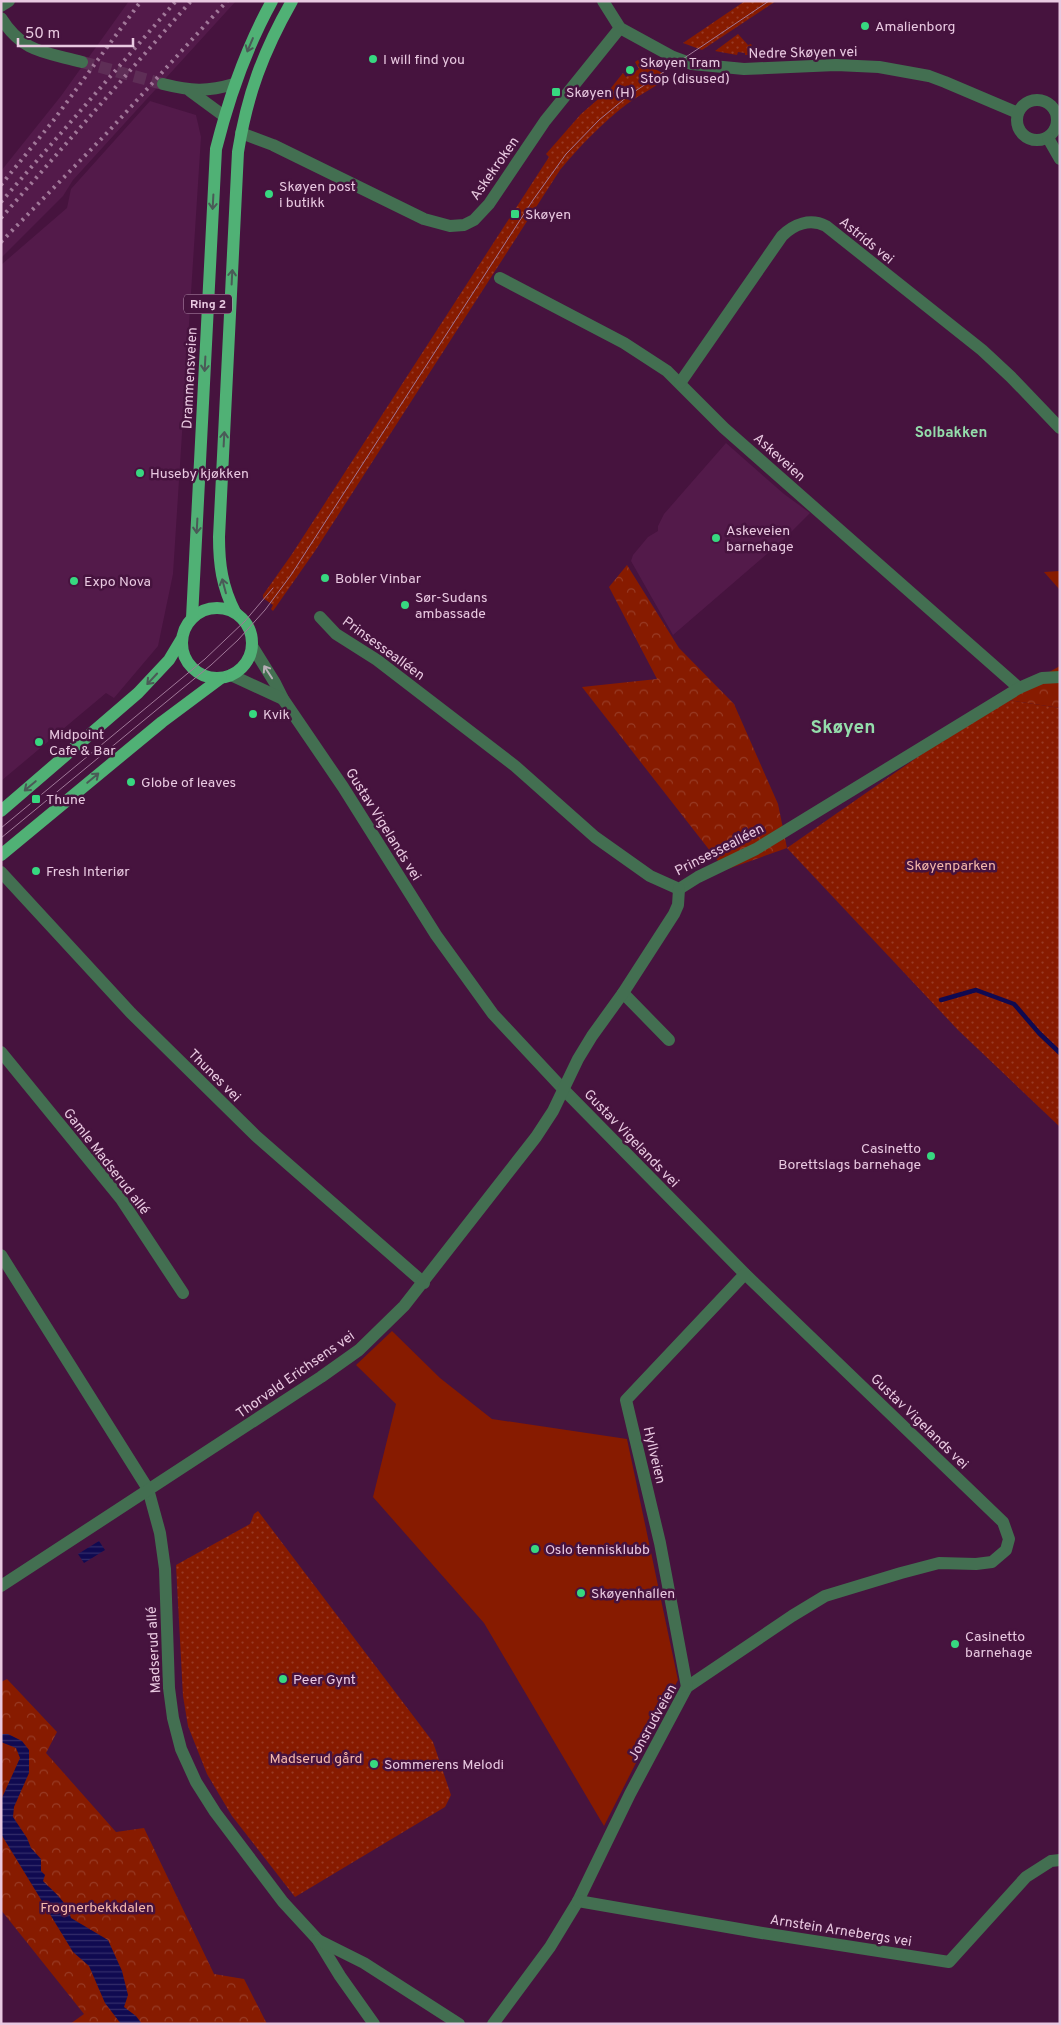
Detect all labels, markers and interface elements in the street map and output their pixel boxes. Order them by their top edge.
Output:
scale bar [18,15,132,47]
place label: Amalienborg [875,19,955,36]
marker: Amalienborg [859,20,871,32]
text: 50 m [25,25,60,44]
one-way arrow [244,37,254,52]
street label: Nedre Skøyen vei [748,44,858,63]
place label: I will find you [383,52,465,69]
marker: I will find you [367,53,379,65]
place label: Skøyen Tram Stop (disused) [640,55,730,88]
marker: Skøyen Tram Stop (disused) [624,64,636,76]
place label: Skøyen (H) [566,85,635,102]
marker: Skøyen (H) [550,86,562,98]
street label: Askekroken [467,134,523,204]
place label: Skøyen post i butikk [279,179,356,212]
marker: Skøyen post i butikk [263,188,275,200]
one-way arrow [208,193,217,209]
place label: Skøyen [525,207,571,224]
marker: Skøyen [509,208,521,220]
street label: Astrids vei [835,214,897,268]
one-way arrow [227,269,237,286]
road number: Ring 2 [184,294,232,314]
street label: Drammensveien [179,327,202,429]
one-way arrow [200,356,210,372]
district label: Solbakken [915,424,987,443]
street label: Askeveien [750,430,808,486]
one-way arrow [220,431,229,447]
place label: Huseby kjøkken [150,466,249,483]
marker: Huseby kjøkken [134,467,146,479]
one-way arrow [192,518,201,534]
place label: Askeveien barnehage [726,523,793,556]
marker: Askeveien barnehage [710,532,722,544]
place label: Bobler Vinbar [335,571,422,588]
marker: Bobler Vinbar [319,572,331,584]
place label: Expo Nova [84,574,151,591]
marker: Expo Nova [68,575,80,587]
one-way arrow [219,578,228,594]
place label: Sør-Sudans ambassade [415,590,488,623]
marker: Sør-Sudans ambassade [399,599,411,611]
street label: Prinsessealléen [339,614,428,685]
one-way arrow [263,665,273,679]
one-way arrow [146,673,158,686]
place label: Kvik [263,707,290,724]
marker: Kvik [247,708,259,720]
district label: Skøyen [811,716,875,740]
place label: Midpoint Cafe & Bar [49,727,116,760]
marker: Midpoint Cafe & Bar [33,736,45,748]
street label: Gustav Vigelands vei [341,765,424,884]
one-way arrow [87,772,100,784]
place label: Globe of leaves [141,775,236,792]
marker: Globe of leaves [125,776,137,788]
one-way arrow [24,781,37,792]
place label: Thune [46,792,86,809]
marker: Thune [30,793,42,805]
street label: Prinsessealléen [672,821,767,880]
park label: Skøyenparken [906,858,996,875]
place label: Fresh Interiør [46,864,130,881]
marker: Fresh Interiør [30,865,42,877]
street label: Thunes vei [184,1046,244,1106]
street label: Gustav Vigelands vei [580,1087,682,1192]
street label: Gamle Madserud allé [59,1105,153,1219]
place label: Casinetto Borettslags barnehage [778,1141,921,1174]
marker: Casinetto Borettslags barnehage [925,1150,937,1162]
street label: Thorvald Erichsens vei [233,1328,358,1423]
street label: Gustav Vigelands vei [866,1371,971,1473]
street label: Hyllveien [639,1425,668,1486]
place label: Oslo tennisklubb [545,1542,650,1559]
marker: Oslo tennisklubb [529,1543,541,1555]
place label: Skøyenhallen [591,1586,675,1603]
marker: Skøyenhallen [575,1587,587,1599]
street label: Madserud allé [144,1606,165,1694]
place label: Casinetto barnehage [965,1629,1032,1662]
marker: Casinetto barnehage [949,1638,961,1650]
place label: Peer Gynt [293,1672,356,1689]
marker: Peer Gynt [277,1673,289,1685]
street label: Jonsrudveien [625,1682,681,1764]
park label: Madserud gård [270,1751,362,1768]
place label: Sommerens Melodi [384,1757,504,1774]
marker: Sommerens Melodi [368,1758,380,1770]
park label: Frognerbekkdalen [40,1900,154,1917]
street label: Arnstein Arnebergs vei [769,1912,913,1951]

